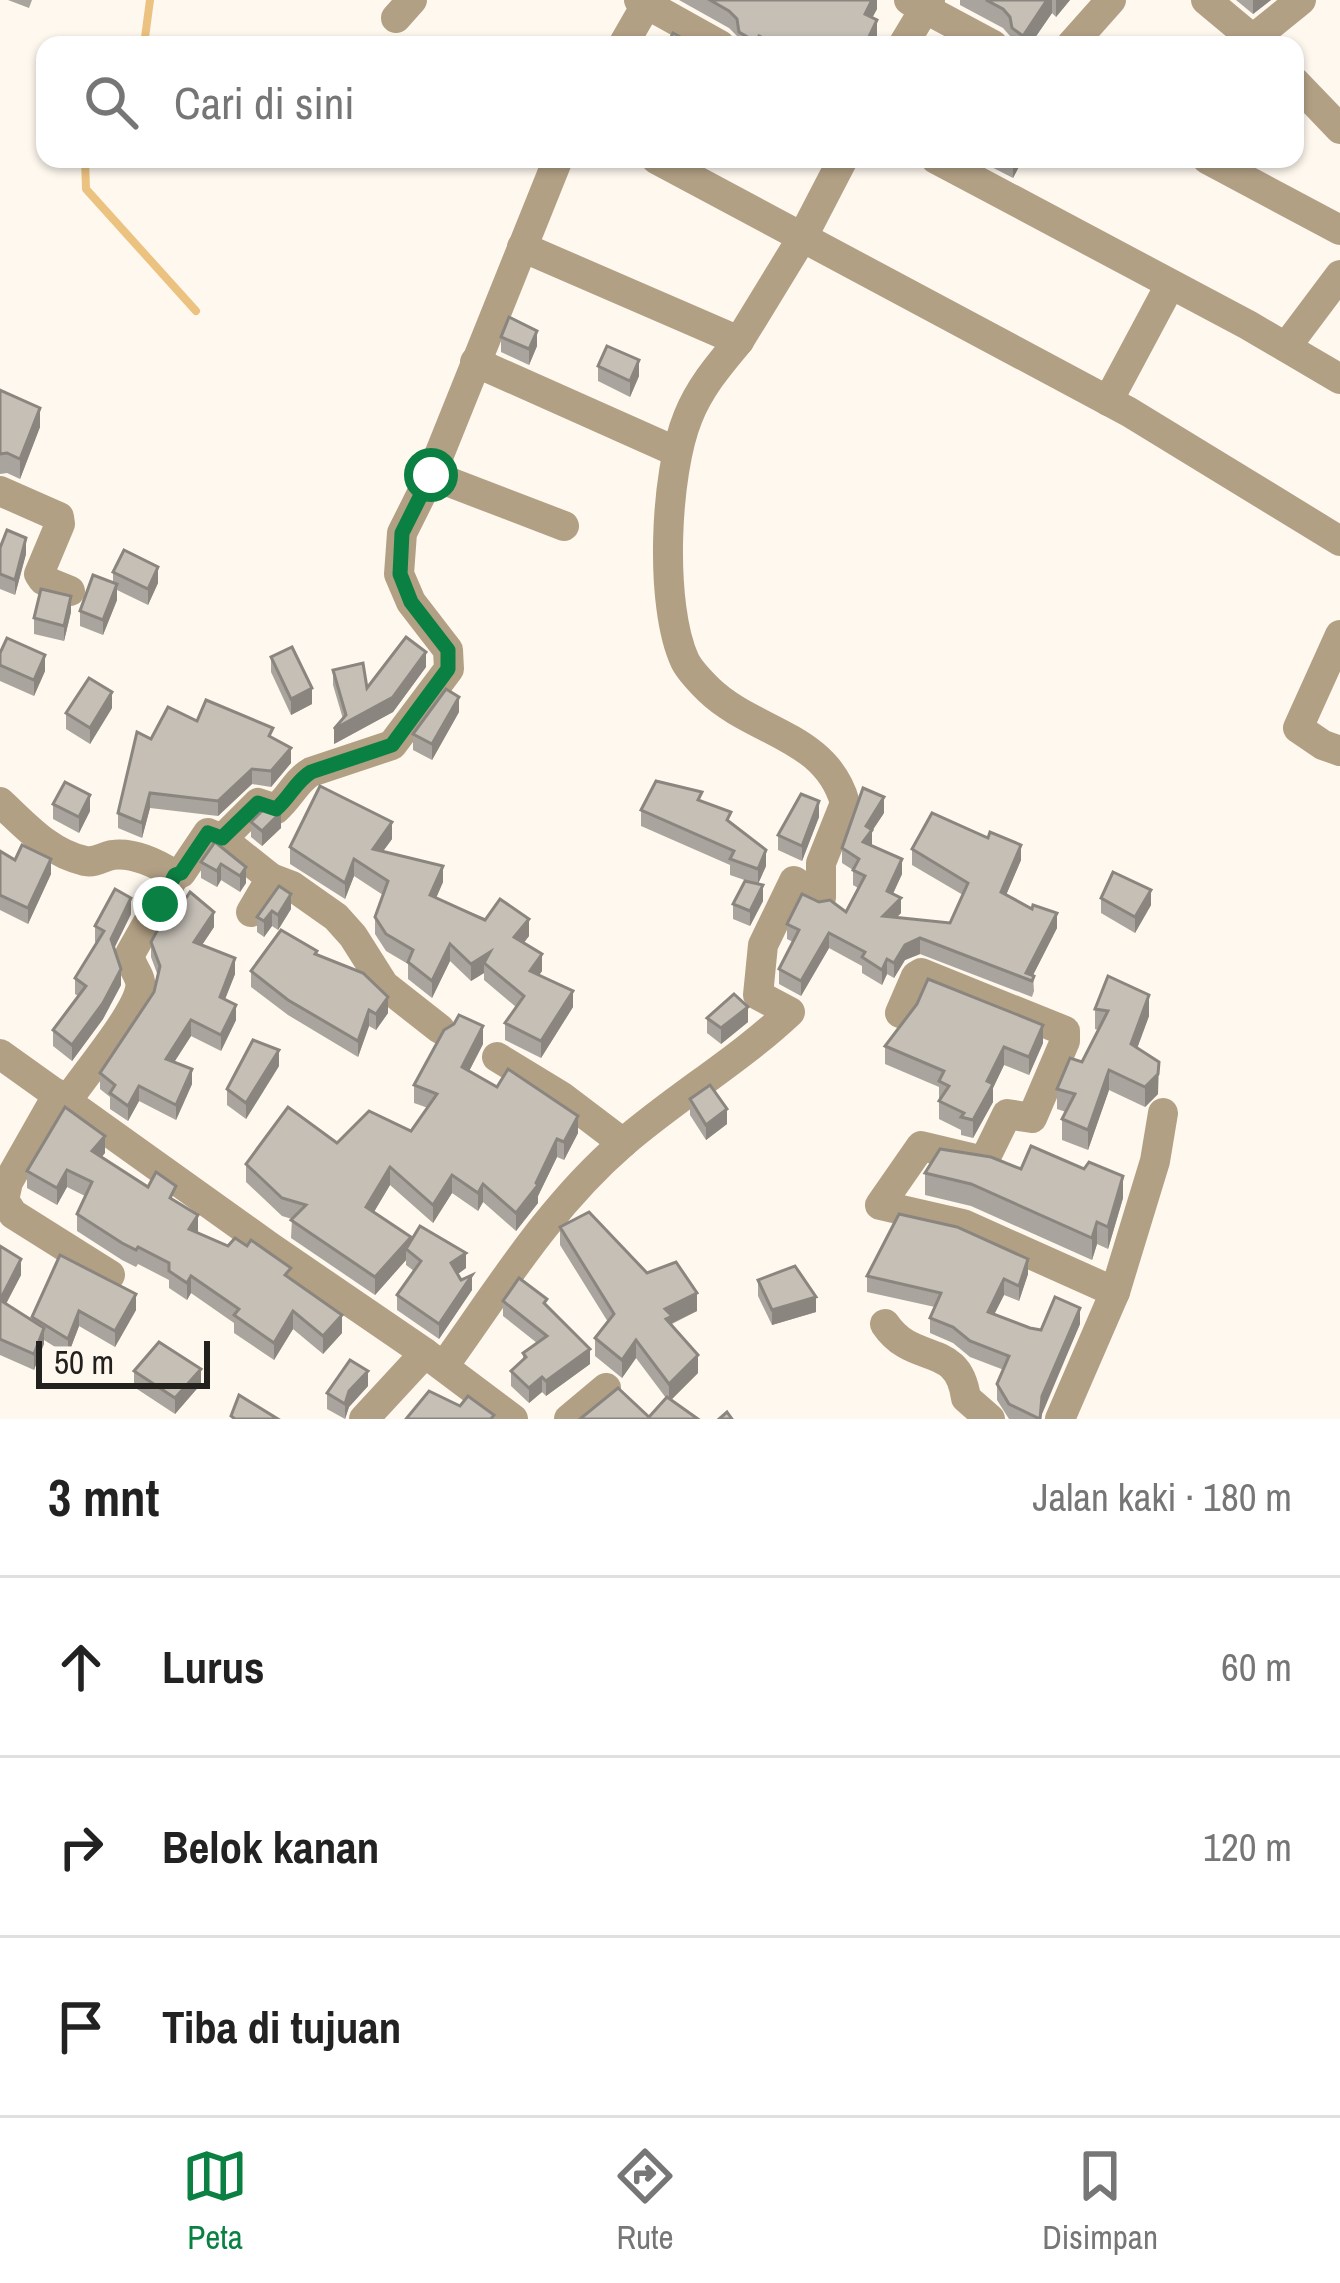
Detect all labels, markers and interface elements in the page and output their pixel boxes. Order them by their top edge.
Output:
search box [36,36,1304,168]
icon: search [78,69,144,135]
text: Cari di sini [174,72,355,133]
route start [404,448,458,502]
route end [133,877,187,931]
scale bar [36,1335,210,1388]
text: 50 m [54,1340,114,1384]
text: 3 mnt [48,1463,160,1532]
text: Jalan kaki · 180 m [1032,1471,1292,1523]
icon: ahead [48,1634,114,1700]
text: Lurus [162,1636,265,1697]
text: 60 m [1221,1641,1292,1693]
icon: right [48,1814,114,1880]
text: Belok kanan [162,1816,379,1877]
text: 120 m [1203,1821,1292,1873]
icon: arrive [48,1994,114,2060]
text: Tiba di tujuan [162,1996,401,2057]
tab: Peta [182,2143,248,2259]
tab: Rute [612,2143,678,2259]
tab: Disimpan [1042,2143,1158,2259]

